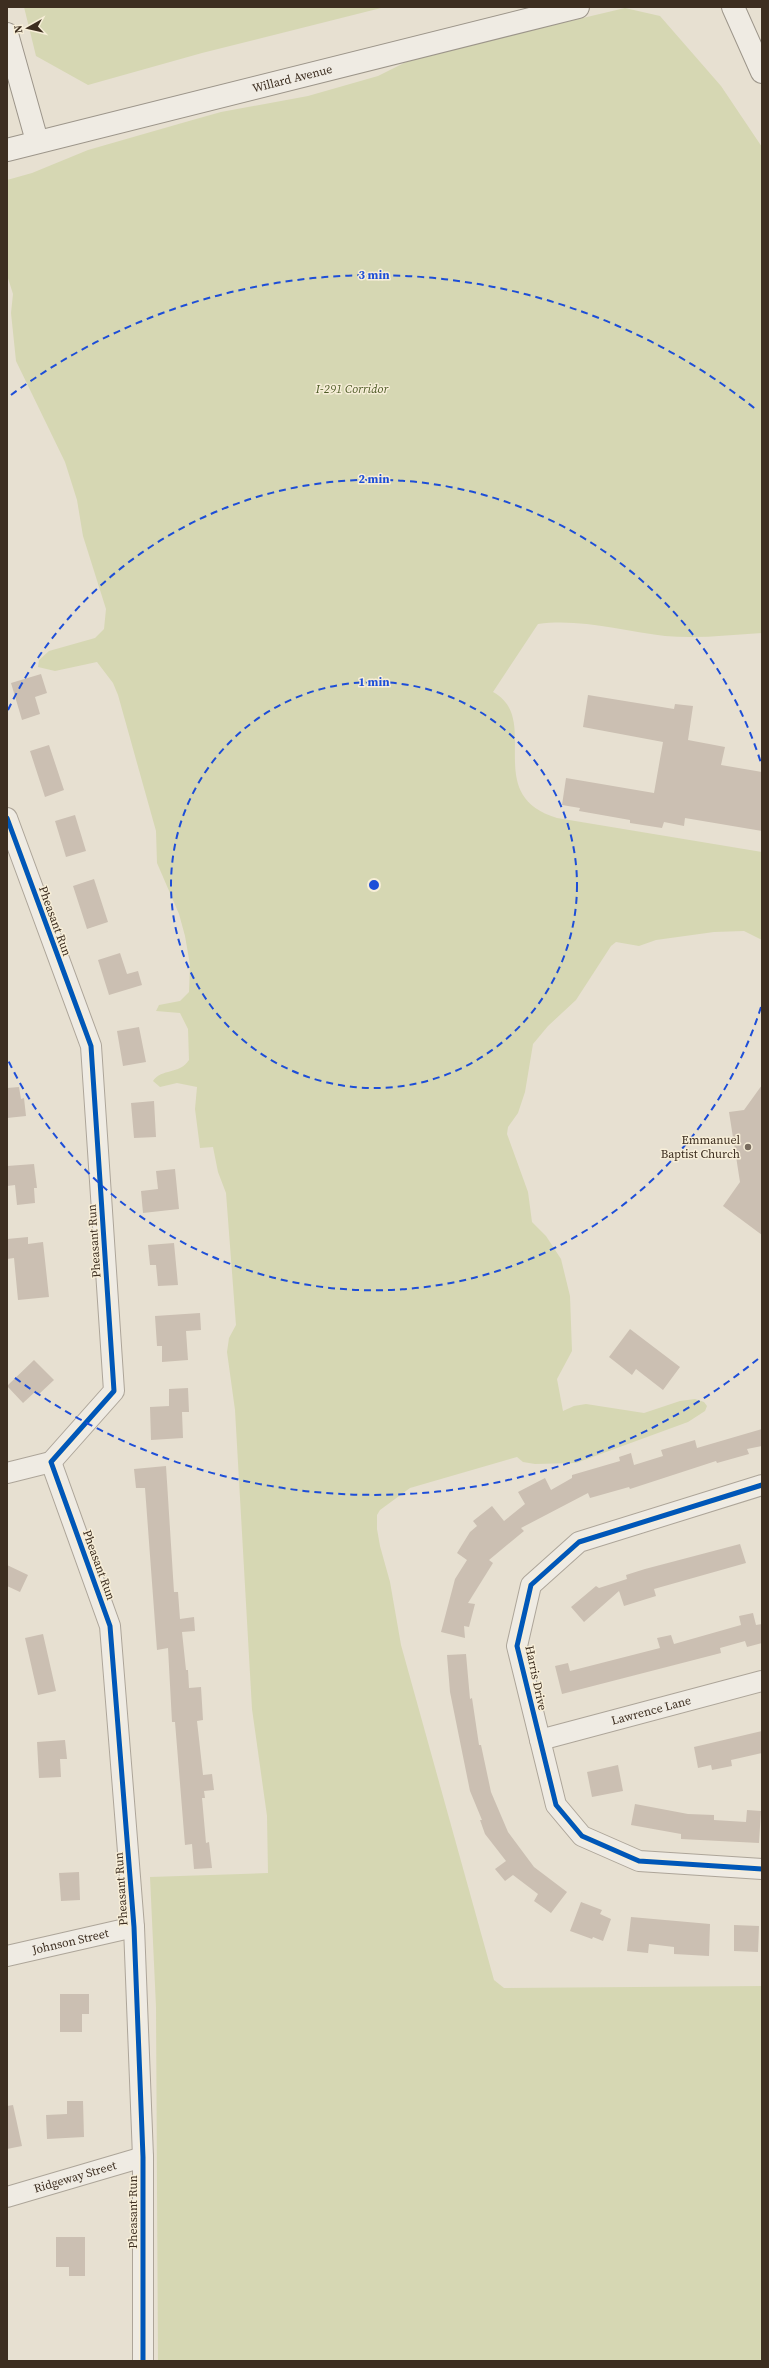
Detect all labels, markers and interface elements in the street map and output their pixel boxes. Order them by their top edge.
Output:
north arrow [8,8,48,48]
text: N [11,24,27,34]
street label: Willard Avenue [250,61,334,96]
text: 3 min [358,267,390,283]
park label: I-291 Corridor [315,381,389,397]
text: 2 min [358,471,390,487]
text: 1 min [358,674,390,690]
centre of rings [367,878,381,892]
street label: Pheasant Run [35,884,75,958]
place label: Emmanuel Baptist Church [661,1132,740,1162]
marker: Emmanuel Baptist Church [743,1142,753,1152]
street label: Pheasant Run [83,1204,105,1278]
street label: Pheasant Run [79,1528,119,1602]
street label: Harris Drive [521,1644,551,1712]
street label: Lawrence Lane [609,1692,693,1729]
street label: Pheasant Run [110,1852,132,1926]
street label: Johnson Street [30,1925,110,1958]
street label: Ridgeway Street [32,2157,118,2197]
street label: Pheasant Run [125,2175,141,2249]

